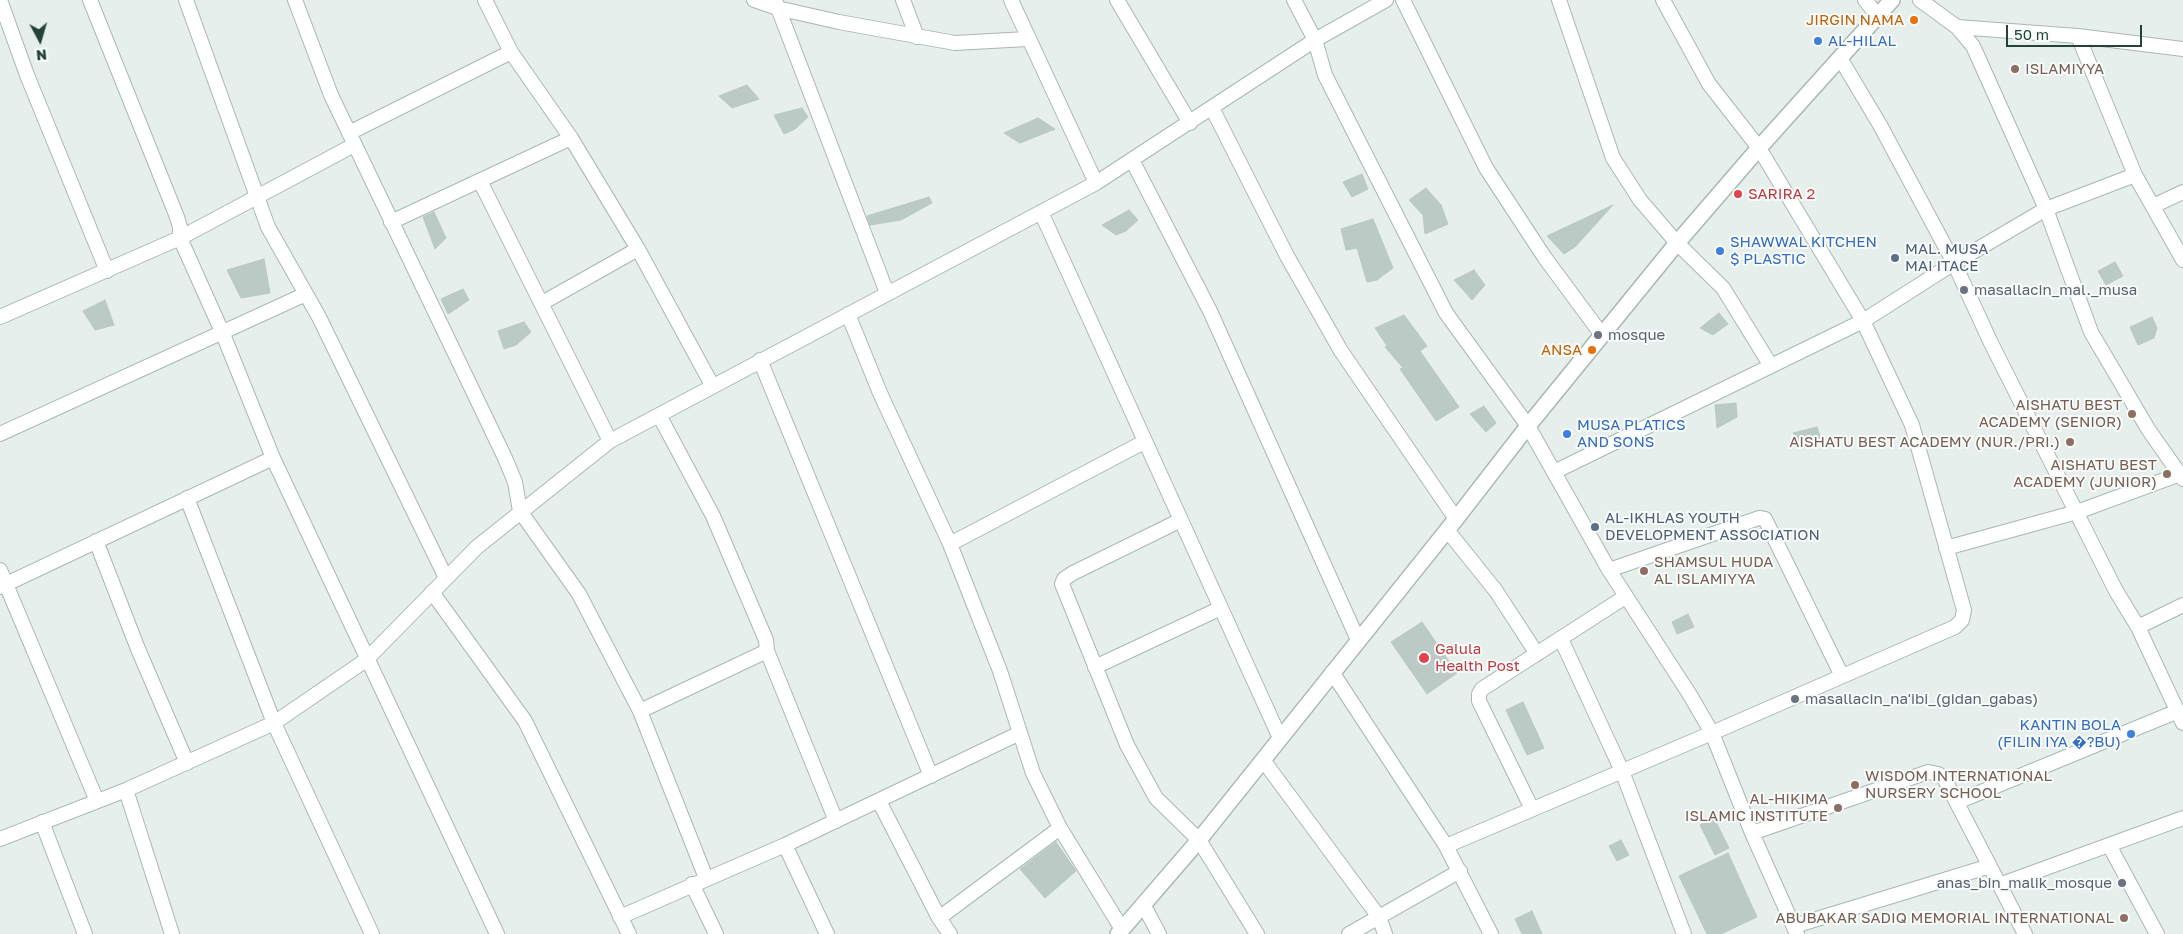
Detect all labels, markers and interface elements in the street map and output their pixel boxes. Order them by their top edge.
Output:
place label: JIRGIN NAMA [1806,11,1904,29]
marker: JIRGIN NAMA [1908,14,1920,26]
north arrow [15,15,65,65]
scale bar [2008,15,2144,47]
text: 50 m [2014,25,2049,43]
place label: AL-HILAL [1828,32,1896,50]
marker: AL-HILAL [1812,35,1824,47]
text: N [35,46,48,64]
place label: ISLAMIYYA [2025,60,2104,78]
marker: ISLAMIYYA [2009,63,2021,75]
place label: SARIRA 2 [1748,185,1815,203]
marker: SARIRA 2 [1732,188,1744,200]
place label: SHAWWAL KITCHEN $ PLASTIC [1730,233,1877,268]
place label: MAL. MUSA MAI ITACE [1905,240,1988,275]
marker: SHAWWAL KITCHEN $ PLASTIC [1714,245,1726,257]
marker: MAL. MUSA MAI ITACE [1889,252,1901,264]
place label: masallacin_mal._musa [1974,281,2137,299]
marker: masallacin_mal._musa [1958,284,1970,296]
place label: mosque [1608,326,1665,344]
marker: mosque [1592,329,1604,341]
place label: ANSA [1541,341,1582,359]
marker: ANSA [1586,344,1598,356]
place label: AISHATU BEST ACADEMY (SENIOR) [1979,396,2122,431]
marker: AISHATU BEST ACADEMY (SENIOR) [2126,408,2138,420]
place label: MUSA PLATICS AND SONS [1577,416,1686,451]
marker: MUSA PLATICS AND SONS [1561,428,1573,440]
place label: AISHATU BEST ACADEMY (NUR./PRI.) [1789,433,2060,451]
marker: AISHATU BEST ACADEMY (NUR./PRI.) [2064,436,2076,448]
place label: AISHATU BEST ACADEMY (JUNIOR) [2013,456,2157,491]
marker: AISHATU BEST ACADEMY (JUNIOR) [2161,468,2173,480]
place label: AL-IKHLAS YOUTH DEVELOPMENT ASSOCIATION [1605,509,1820,544]
marker: AL-IKHLAS YOUTH DEVELOPMENT ASSOCIATION [1589,521,1601,533]
place label: SHAMSUL HUDA AL ISLAMIYYA [1654,553,1773,588]
marker: SHAMSUL HUDA AL ISLAMIYYA [1638,565,1650,577]
place label: Galula Health Post [1435,640,1520,675]
marker: Galula Health Post [1417,651,1431,665]
place label: masallacin_na'ibi_(gidan_gabas) [1805,690,2038,708]
marker: masallacin_na'ibi_(gidan_gabas) [1789,693,1801,705]
place label: KANTIN BOLA (FILIN IYA �?BU) [1997,716,2121,751]
marker: KANTIN BOLA (FILIN IYA �?BU) [2125,728,2137,740]
place label: WISDOM INTERNATIONAL NURSERY SCHOOL [1865,767,2052,802]
marker: WISDOM INTERNATIONAL NURSERY SCHOOL [1849,779,1861,791]
place label: AL-HIKIMA ISLAMIC INSTITUTE [1685,790,1828,825]
marker: AL-HIKIMA ISLAMIC INSTITUTE [1832,802,1844,814]
place label: anas_bin_malik_mosque [1937,874,2112,892]
marker: anas_bin_malik_mosque [2116,877,2128,889]
place label: ABUBAKAR SADIQ MEMORIAL INTERNATIONAL [1776,909,2114,927]
marker: ABUBAKAR SADIQ MEMORIAL INTERNATIONAL [2118,912,2130,924]

